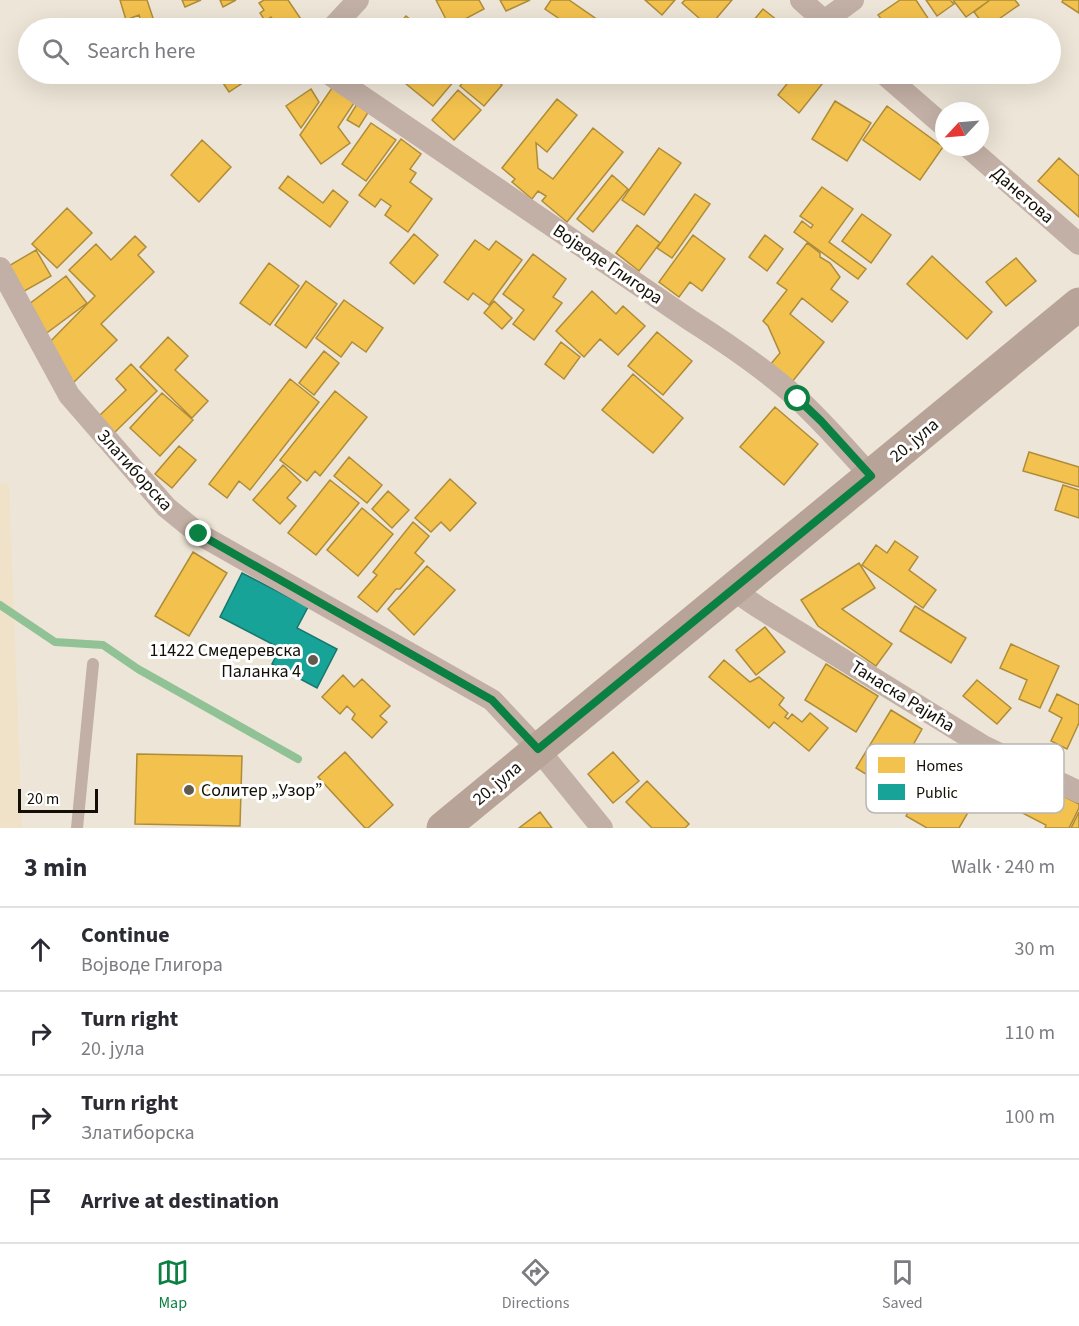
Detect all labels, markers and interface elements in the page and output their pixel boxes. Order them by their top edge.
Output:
search box [18,18,1061,84]
icon: search [39,35,72,68]
text: Search here [87,35,195,67]
north arrow [935,102,989,156]
street label: Данетова [986,161,1059,230]
street label: Војводе Глигора [548,218,668,310]
route start [784,385,810,411]
street label: 20. јула [884,412,944,468]
street label: Златиборска [91,424,178,517]
route end [185,520,211,546]
place label: 11422 Смедеревска Паланка 4 [149,638,301,684]
marker: 11422 Смедеревска Паланка 4 [306,653,320,667]
street label: Танаска Рајића [846,655,959,738]
legend [866,744,1064,813]
street label: 20. јула [467,755,527,811]
text: Homes [916,755,963,777]
place label: Солитер „Узор” [201,778,322,803]
text: Public [916,782,958,804]
marker: Солитер „Узор” [182,783,196,797]
scale bar [18,786,98,814]
text: 20 m [27,788,59,810]
text: 3 min [24,849,87,886]
text: Walk · 240 m [951,853,1055,881]
text: Continue [81,919,170,951]
icon: ahead [24,933,57,966]
text: 30 m [1015,935,1055,963]
text: Војводе Глигора [81,951,223,979]
text: Turn right [81,1003,178,1035]
icon: right [24,1017,57,1050]
text: 110 m [1005,1019,1055,1047]
text: 20. јула [81,1035,145,1063]
text: Turn right [81,1087,178,1119]
icon: right [24,1101,57,1134]
text: 100 m [1005,1103,1055,1131]
text: Златиборска [81,1119,195,1147]
icon: arrive [24,1185,57,1218]
text: Arrive at destination [81,1185,279,1217]
tab: Map [156,1256,189,1314]
tab: Directions [502,1256,569,1314]
tab: Saved [882,1256,923,1314]

